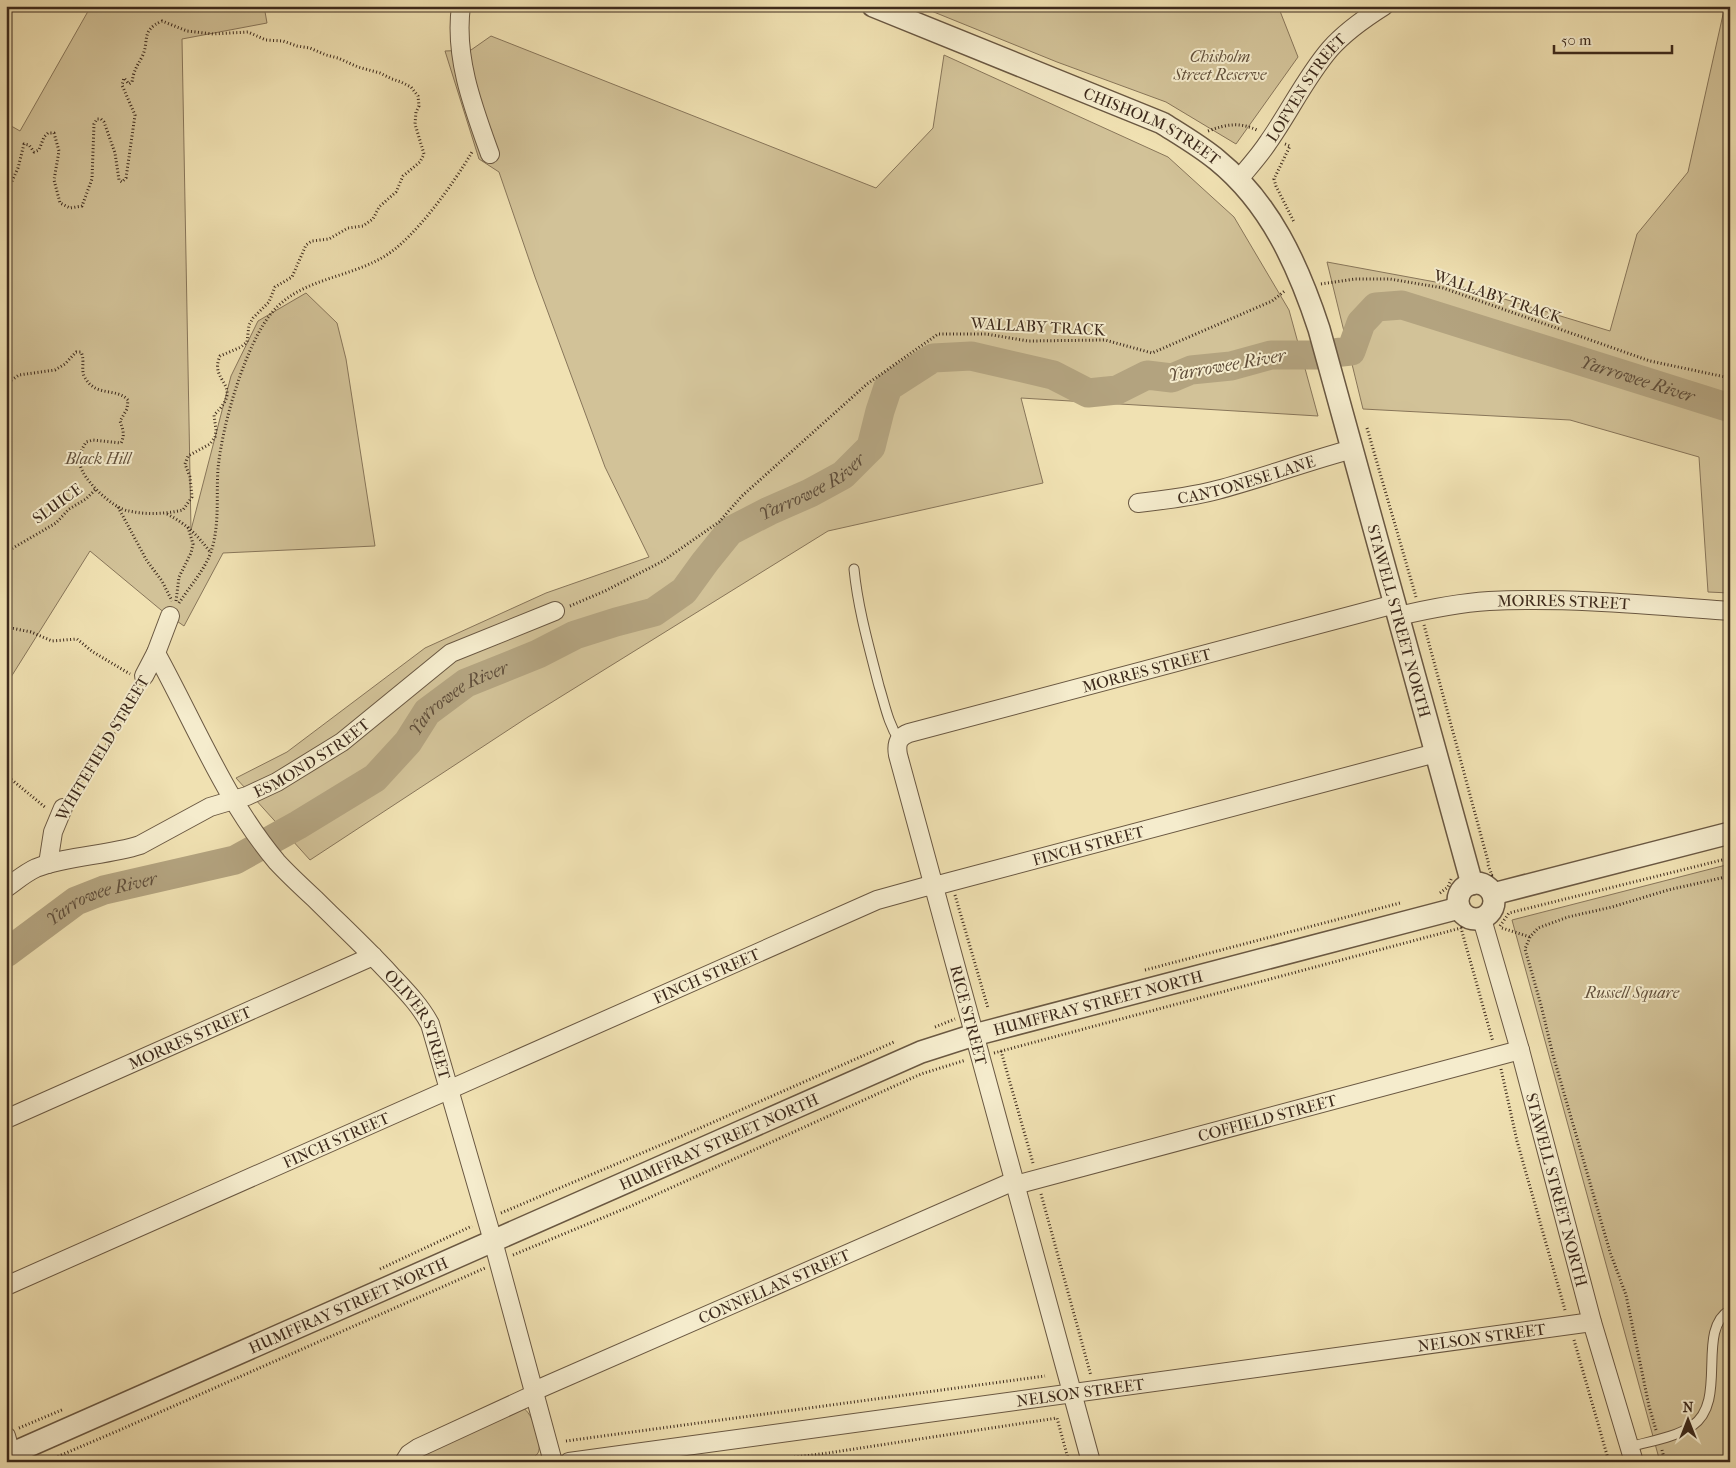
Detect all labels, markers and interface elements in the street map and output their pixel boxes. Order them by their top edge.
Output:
scale bar [1554,22,1671,54]
street label: LOFVEN STREET [1262,29,1350,145]
text: 50 m [1561,31,1592,49]
park label: Chisholm Street Reserve [1173,47,1267,84]
street label: CHISHOLM STREET [1081,83,1224,169]
street label: WALLABY TRACK [1430,265,1566,328]
street label: WALLABY TRACK [969,313,1107,340]
water label: Yarrowee River [1167,345,1289,386]
water label: Yarrowee River [1578,352,1699,408]
water label: Yarrowee River [756,448,871,525]
park label: Black Hill [64,449,133,468]
street label: CANTONESE LANE [1176,451,1318,508]
street label: SLUICE [29,479,86,528]
street label: STAWELL STREET NORTH [1363,522,1435,720]
street label: MORRES STREET [1497,591,1631,613]
street label: MORRES STREET [1080,644,1213,697]
water label: Yarrowee River [405,656,513,739]
street label: WHITEFIELD STREET [51,672,153,825]
street label: ESMOND STREET [251,714,374,802]
street label: FINCH STREET [1031,822,1146,870]
water label: Yarrowee River [42,868,161,930]
street label: FINCH STREET [650,944,763,1008]
street label: RICE STREET [946,963,991,1067]
street label: OLIVER STREET [380,965,455,1082]
street label: HUMFFRAY STREET NORTH [991,966,1205,1040]
park label: Russell Square [1584,983,1680,1002]
street label: MORRES STREET [125,1002,255,1073]
street label: HUMFFRAY STREET NORTH [616,1089,822,1194]
street label: COFFIELD STREET [1196,1090,1339,1146]
street label: STAWELL STREET NORTH [1522,1091,1591,1289]
street label: FINCH STREET [280,1108,393,1172]
street label: CONNELLAN STREET [695,1245,853,1328]
street label: HUMFFRAY STREET NORTH [246,1253,451,1358]
street label: NELSON STREET [1416,1319,1547,1356]
street label: NELSON STREET [1015,1374,1146,1411]
north arrow [1664,1396,1714,1446]
text: N [1683,1399,1694,1416]

